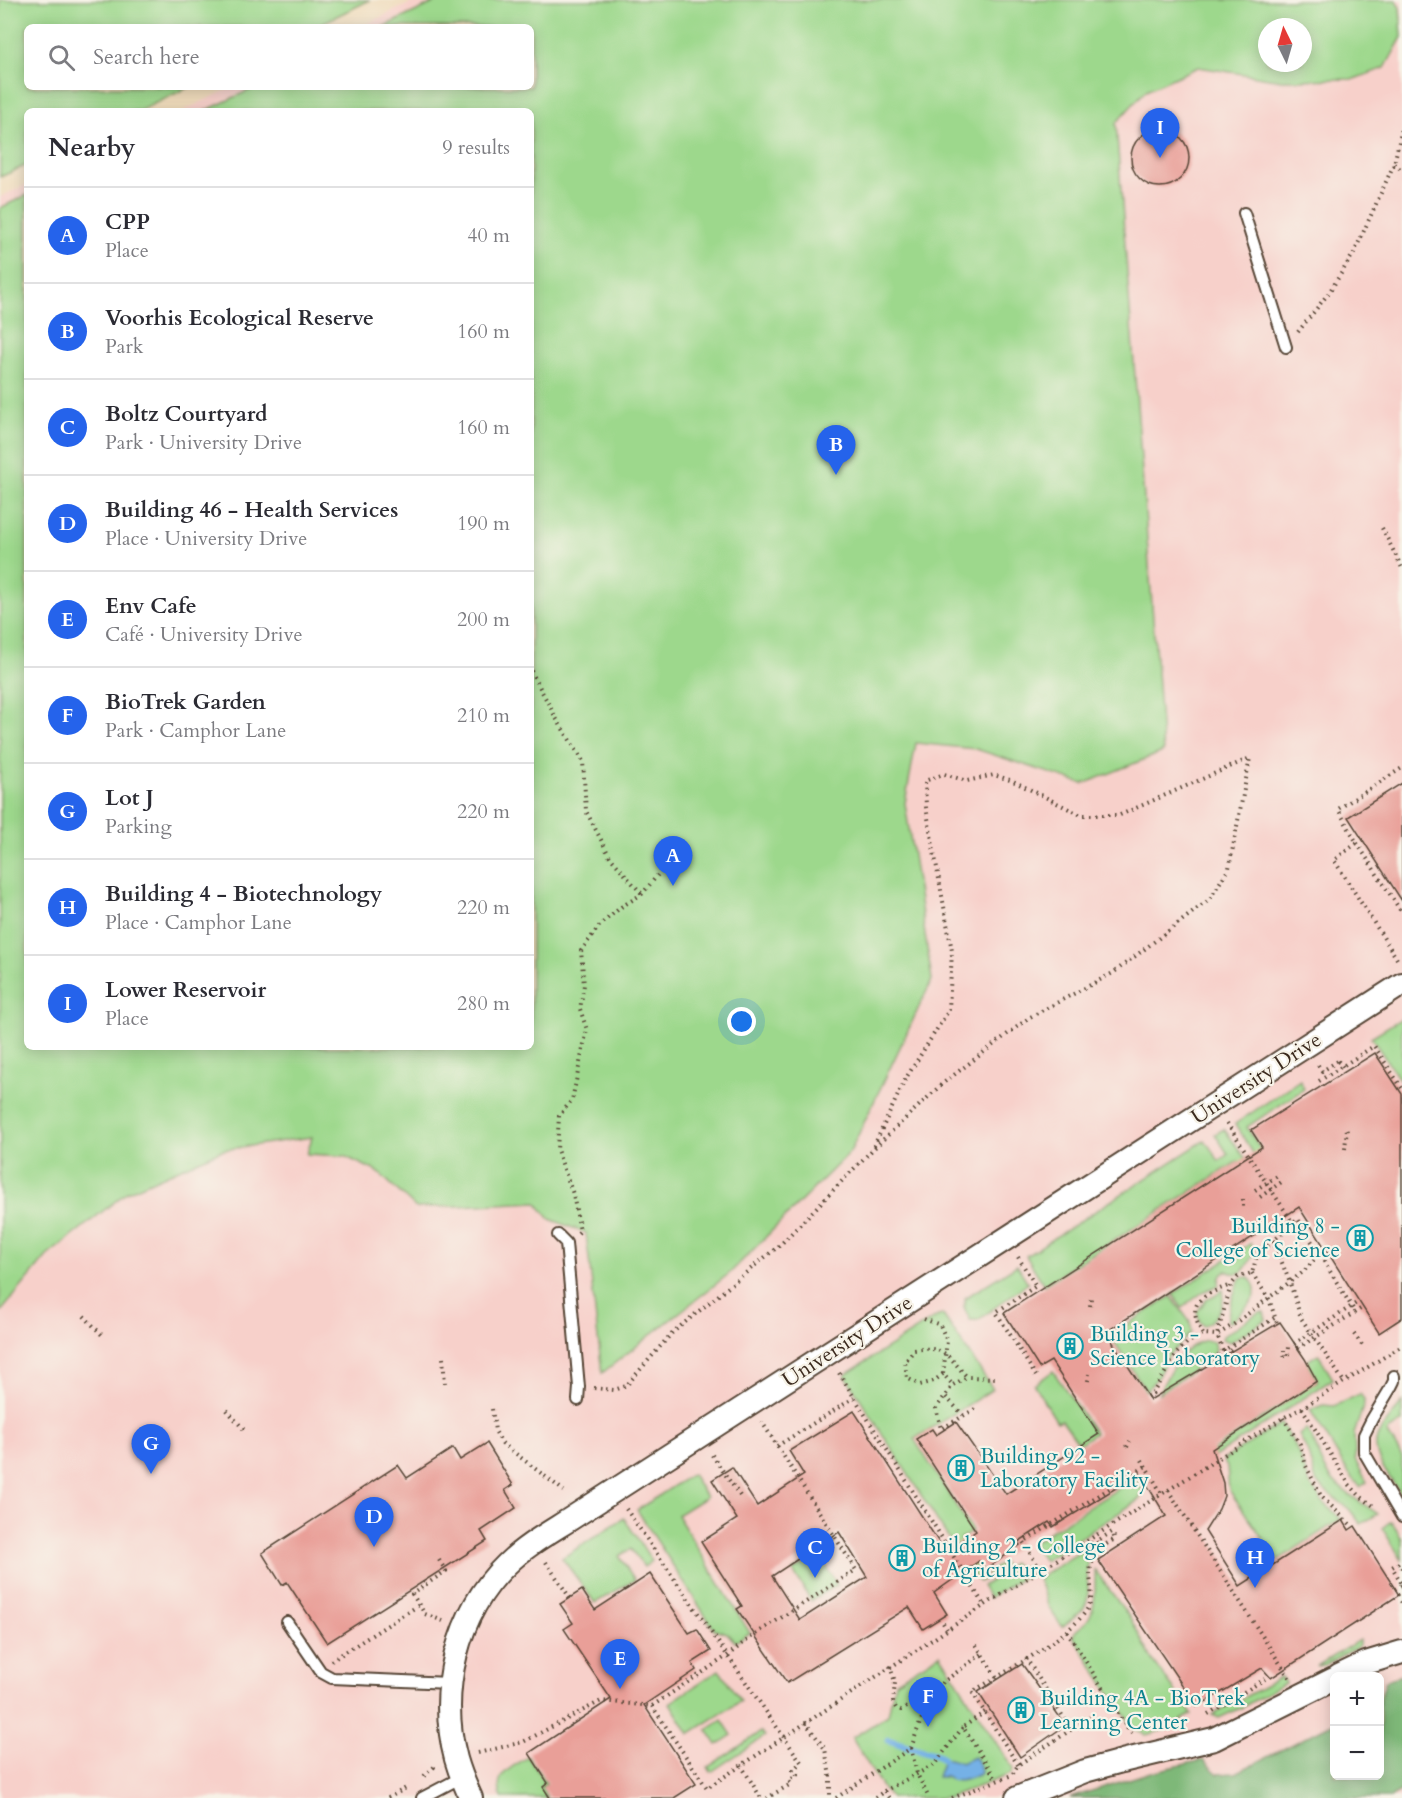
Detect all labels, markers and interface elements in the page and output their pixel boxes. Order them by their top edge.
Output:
north arrow [1258,18,1312,72]
search box [24,24,534,90]
icon: search [45,41,78,74]
text: Search here [93,42,200,72]
pin: I [1140,108,1180,158]
text: Nearby [48,130,136,165]
text: 9 results [442,134,510,161]
text: CPP [105,207,150,237]
text: A [60,222,75,249]
text: 40 m [467,222,510,249]
text: Place [105,237,149,264]
text: Voorhis Ecological Reserve [105,303,374,333]
text: B [60,318,75,345]
text: 160 m [457,318,510,345]
text: Park [105,333,143,360]
text: Boltz Courtyard [105,399,268,429]
text: C [60,414,75,441]
text: 160 m [457,414,510,441]
pin: B [816,426,856,475]
text: Park · University Drive [105,429,302,456]
text: Building 46 - Health Services [105,495,398,525]
text: D [59,510,76,537]
text: 190 m [457,510,510,537]
text: Place · University Drive [105,525,307,552]
text: Env Cafe [105,591,197,621]
text: E [61,606,74,633]
text: 200 m [457,606,510,633]
text: Café · University Drive [105,621,303,648]
text: BioTrek Garden [105,687,266,717]
text: F [62,702,73,729]
text: 210 m [457,702,510,729]
text: Park · Camphor Lane [105,717,286,744]
text: Lot J [105,783,154,813]
text: G [59,798,76,825]
text: 220 m [457,798,510,825]
text: Parking [105,813,172,840]
pin: A [654,836,692,886]
text: Building 4 - Biotechnology [105,879,382,909]
text: H [59,894,76,921]
text: 220 m [457,894,510,921]
text: Place · Camphor Lane [105,909,292,936]
text: Lower Reservoir [105,975,266,1005]
text: I [64,990,71,1017]
text: 280 m [457,990,510,1017]
text: Place [105,1005,149,1032]
your location [727,1007,756,1036]
street label: University Drive [1186,1025,1327,1131]
place label: Building 8 - College of Science [1175,1212,1340,1265]
building icon: Building 8 - College of Science [1345,1223,1375,1253]
street label: University Drive [777,1288,918,1394]
place label: Building 3 - Science Laboratory [1090,1320,1260,1373]
building icon: Building 3 - Science Laboratory [1055,1331,1085,1361]
pin: G [132,1424,170,1474]
place label: Building 92 - Laboratory Facility [980,1442,1149,1495]
building icon: Building 92 - Laboratory Facility [946,1453,976,1483]
pin: D [354,1498,394,1547]
pin: C [796,1528,834,1578]
place label: Building 2 - College of Agriculture [922,1532,1106,1585]
pin: H [1236,1538,1274,1588]
building icon: Building 2 - College of Agriculture [887,1543,917,1573]
pin: E [600,1640,640,1689]
map controls [1330,1672,1384,1780]
button: + [1330,1672,1384,1726]
pin: F [908,1678,948,1727]
place label: Building 4A - BioTrek Learning Center [1040,1684,1246,1737]
building icon: Building 4A - BioTrek Learning Center [1006,1695,1036,1725]
button: − [1330,1726,1384,1780]

